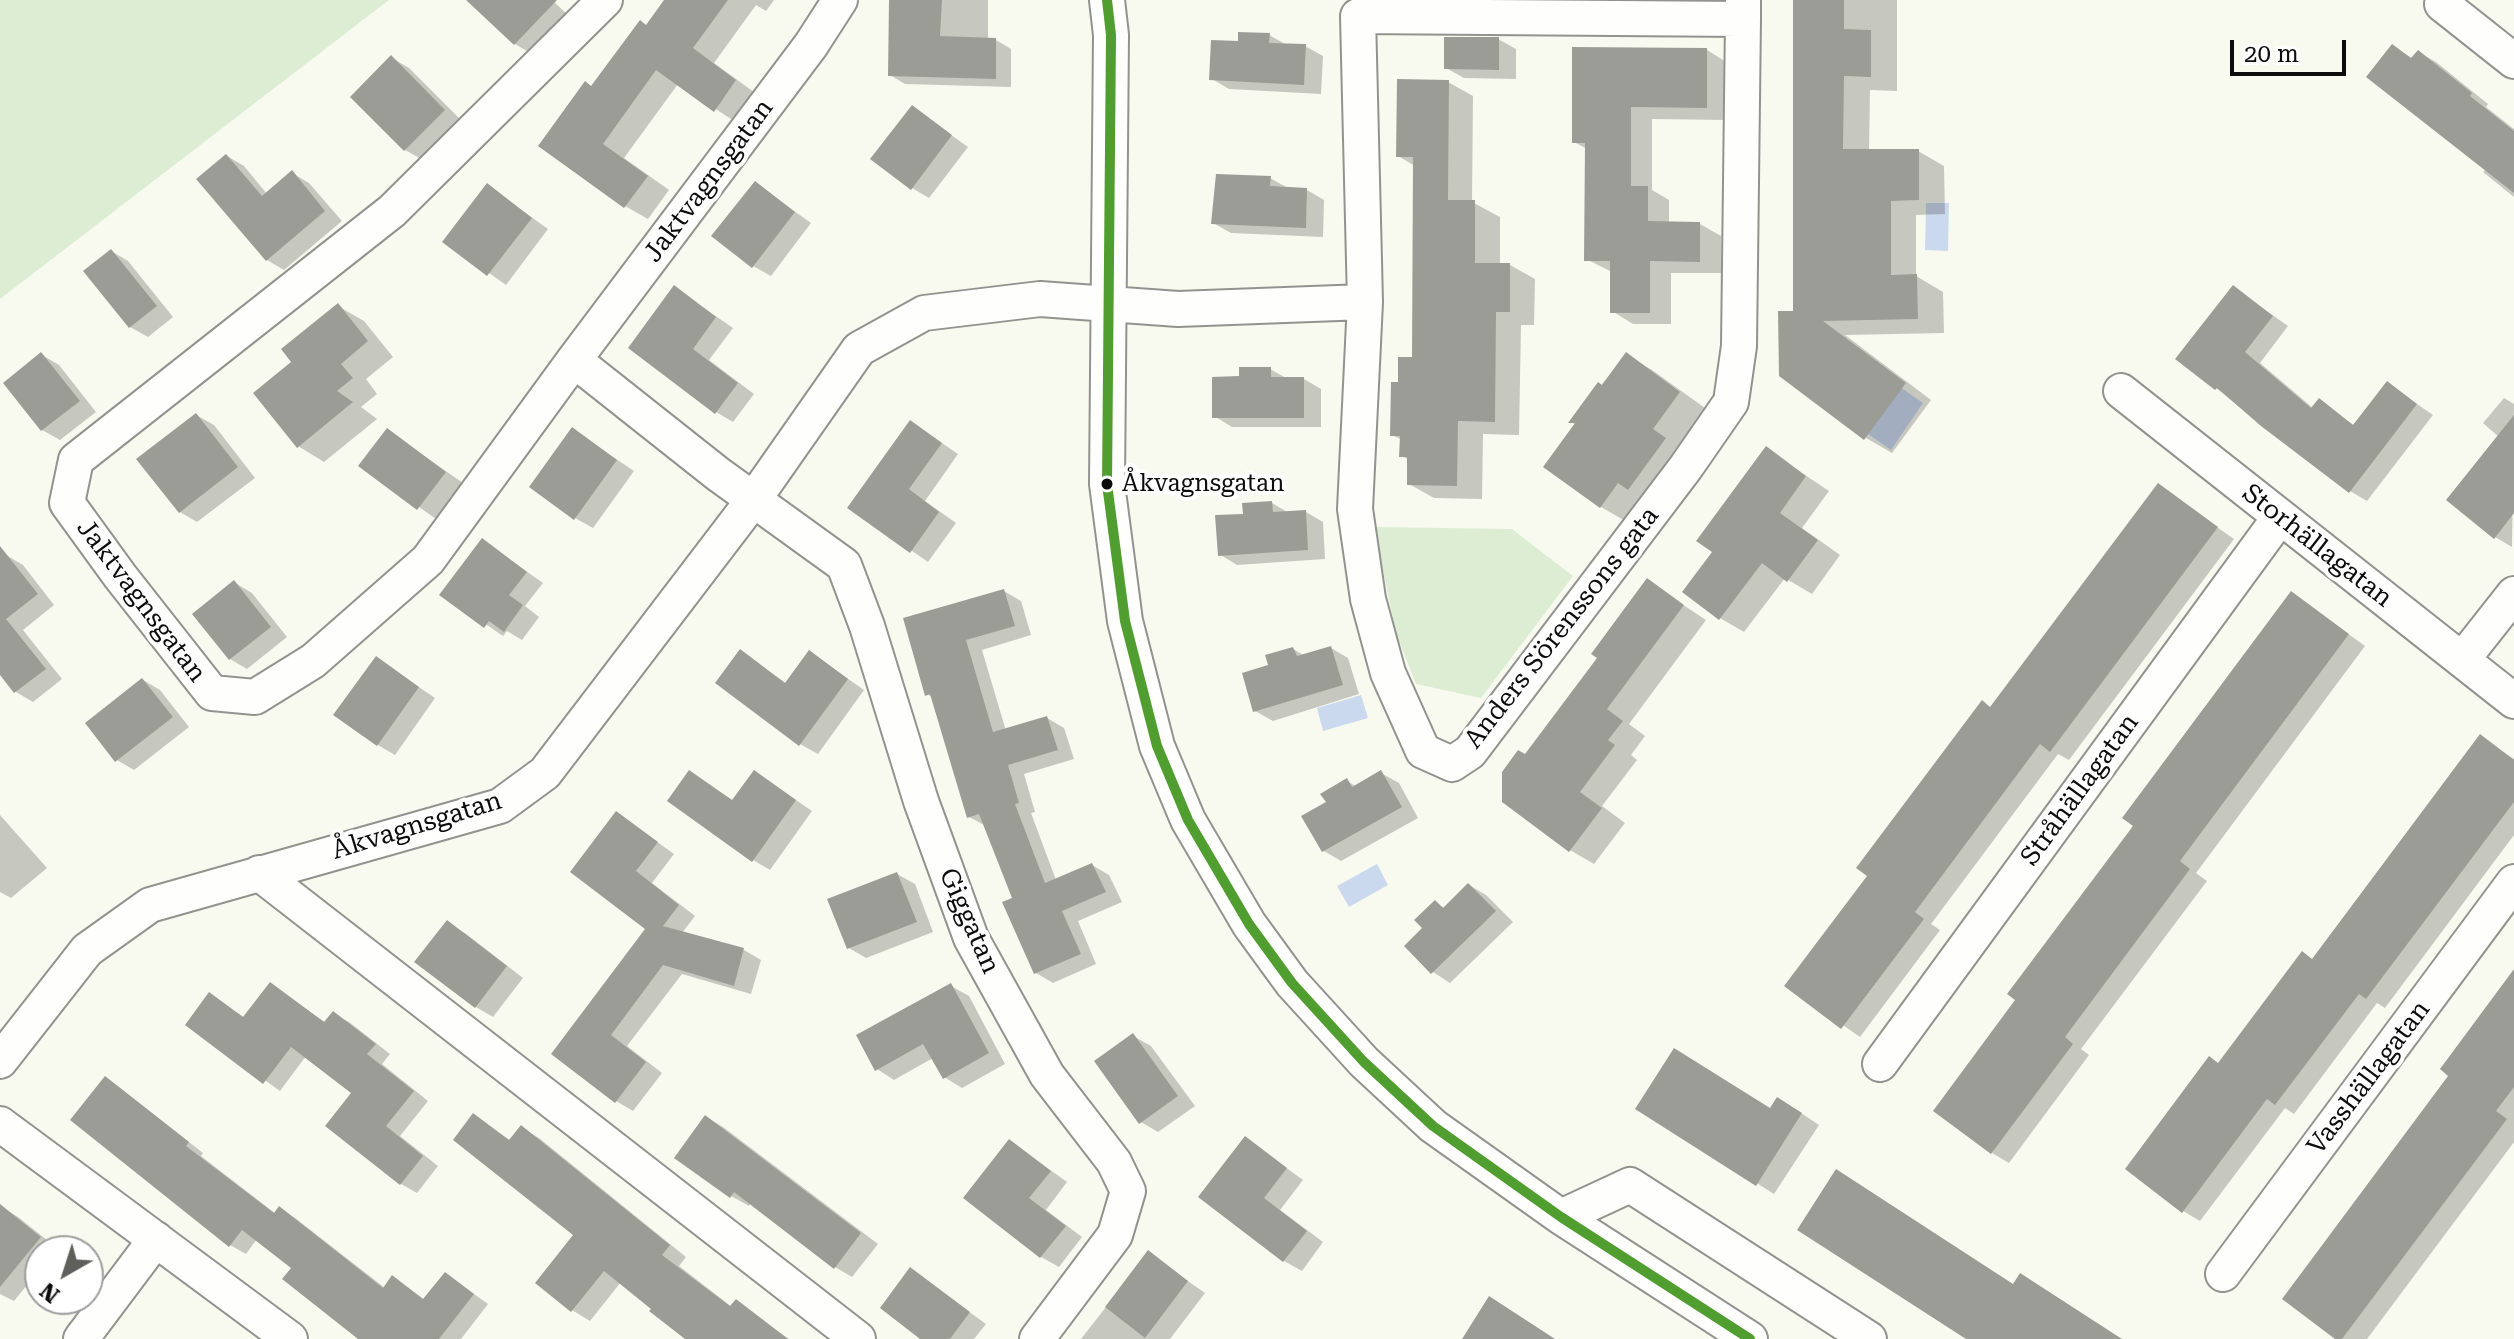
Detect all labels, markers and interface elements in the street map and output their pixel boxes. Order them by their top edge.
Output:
scale bar [2234,24,2350,74]
text: 20 m [2244,40,2299,68]
street label: Jaktvagnsgatan [638,93,780,269]
place label: Åkvagnsgatan [1122,470,1284,498]
marker: Åkvagnsgatan [1099,476,1115,492]
street label: Storhällagatan [2236,478,2398,614]
street label: Anders Sörenssons gata [1458,501,1666,755]
street label: Jaktvagnsgatan [70,513,212,689]
street label: Stråhällagatan [2014,708,2146,872]
street label: Åkvagnsgatan [328,785,506,867]
street label: Giggatan [932,863,1006,979]
street label: Vasshällagatan [2301,995,2437,1161]
north arrow [24,1235,104,1315]
text: N [35,1277,64,1308]

